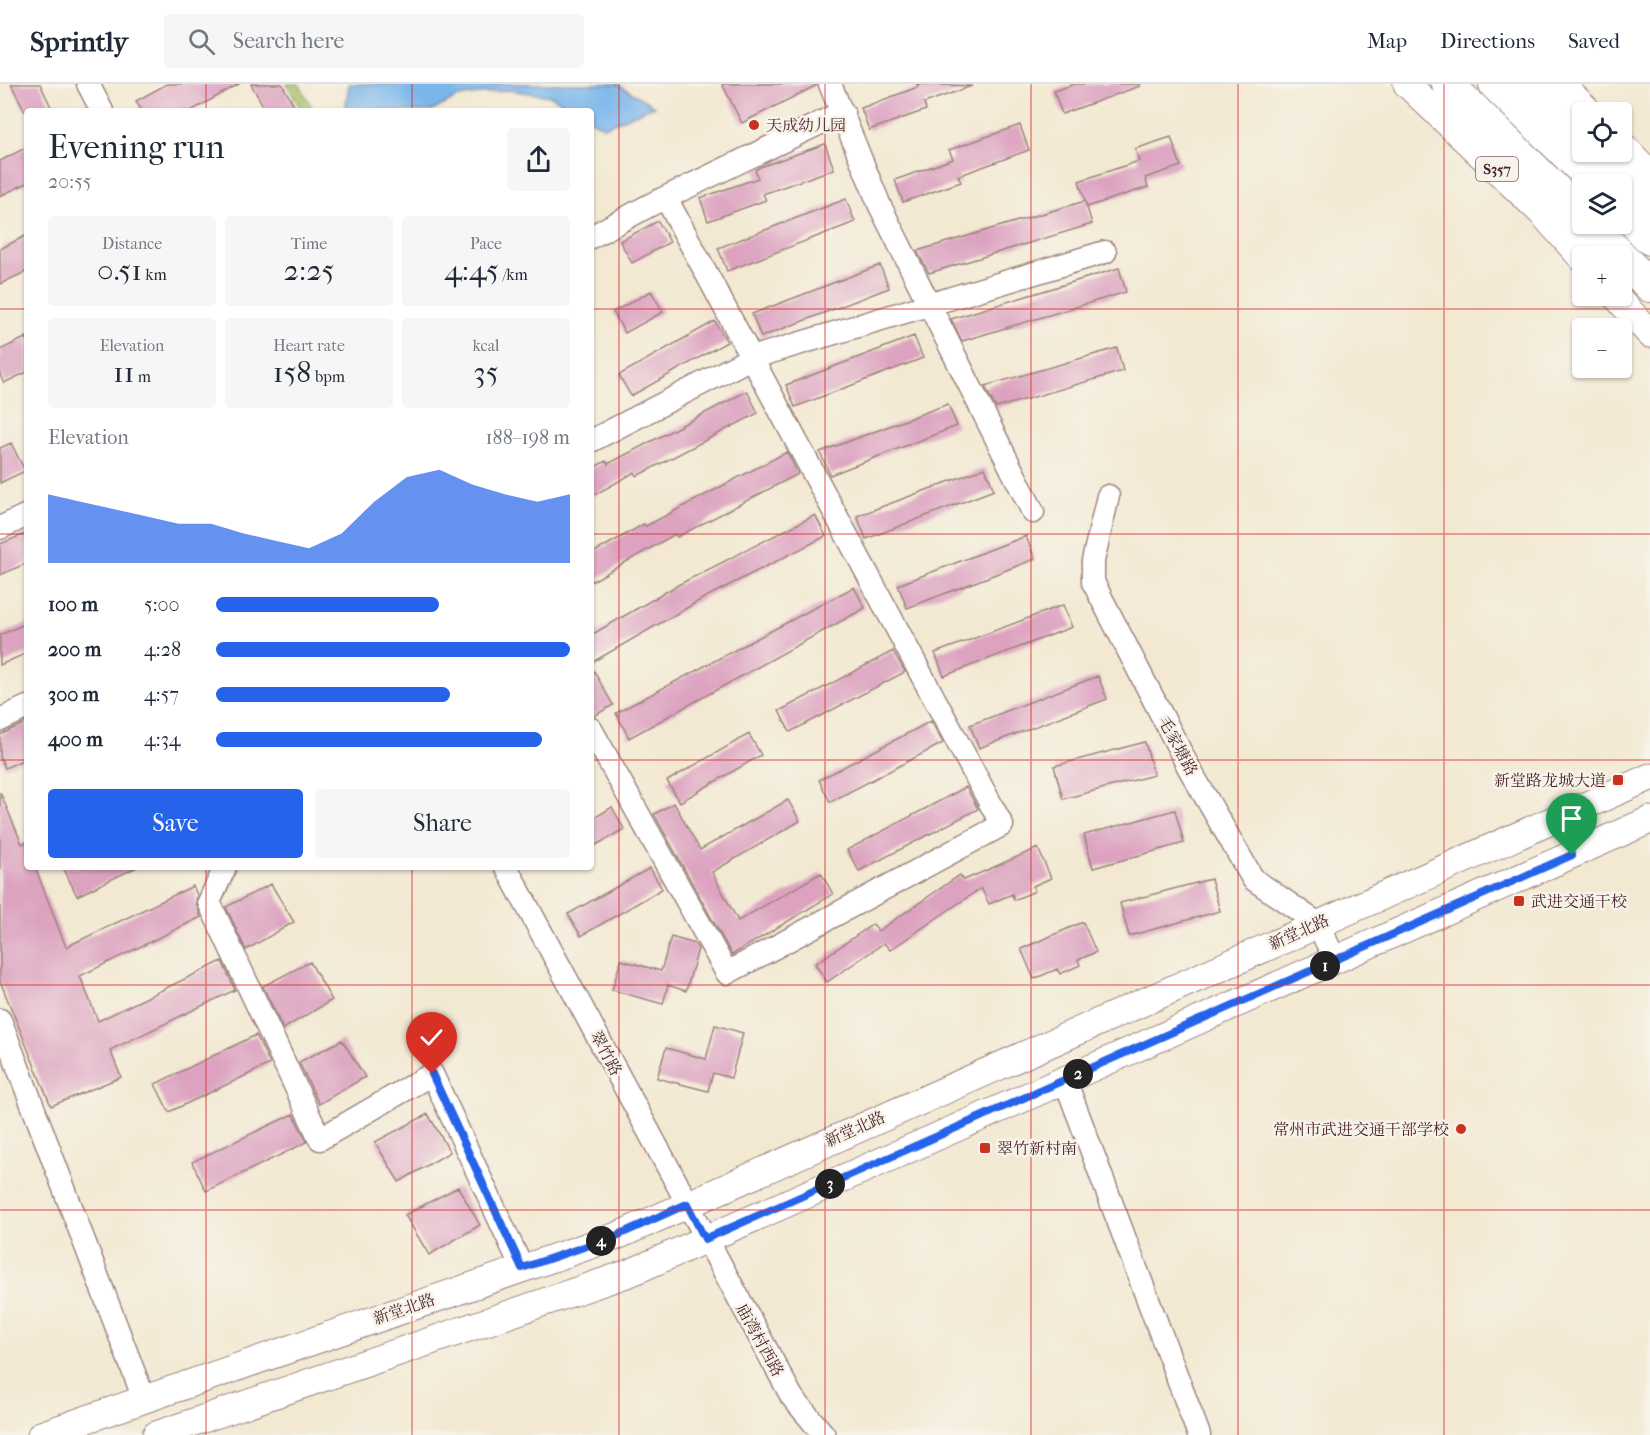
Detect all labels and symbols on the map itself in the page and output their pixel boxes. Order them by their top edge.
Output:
place label: 天成幼儿园 [766,116,846,135]
marker: 天成幼儿园 [747,118,761,132]
road number: S357 [1476,157,1518,181]
street label: 毛家塘路 [1155,713,1201,779]
place label: 新堂路龙城大道 [1494,771,1606,790]
marker: 新堂路龙城大道 [1611,773,1625,787]
pin [1546,793,1597,855]
place label: 武进交通干校 [1531,892,1627,911]
marker: 武进交通干校 [1512,894,1526,908]
street label: 新堂北路 [1266,910,1332,954]
pin: 1 [1310,951,1340,981]
pin [406,1012,457,1074]
street label: 翠竹路 [586,1027,626,1079]
pin: 2 [1063,1059,1093,1089]
street label: 新堂北路 [822,1107,888,1151]
place label: 常州市武进交通干部学校 [1273,1120,1449,1139]
marker: 常州市武进交通干部学校 [1454,1122,1468,1136]
place label: 翠竹新村南 [997,1139,1077,1158]
marker: 翠竹新村南 [978,1141,992,1155]
pin: 3 [815,1169,845,1199]
pin: 4 [586,1226,616,1256]
street label: 新堂北路 [371,1290,437,1328]
street label: 庙湾村西路 [732,1300,788,1380]

